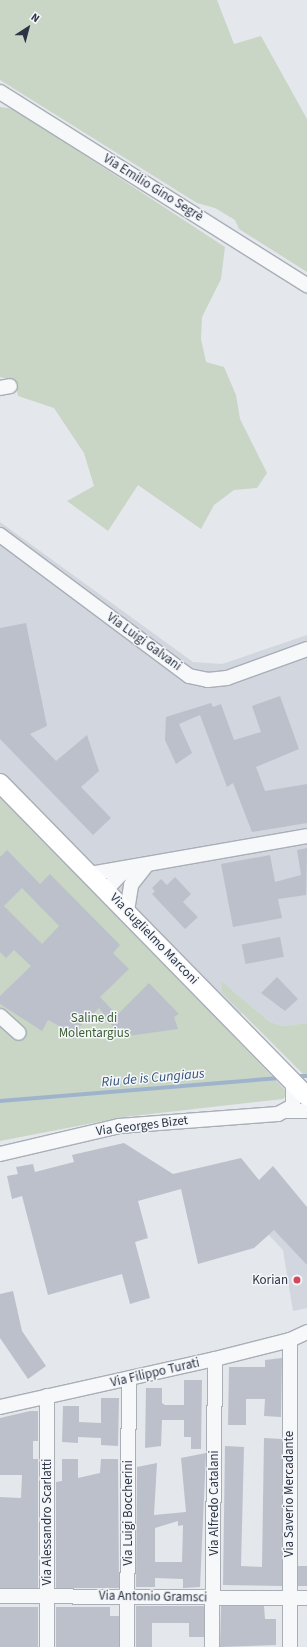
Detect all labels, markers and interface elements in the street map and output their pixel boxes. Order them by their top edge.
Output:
north arrow [8,8,48,48]
text: N [28,10,43,26]
street label: Via Emilio Gino Segrè [100,151,206,225]
street label: Via Luigi Galvani [104,610,184,674]
street label: Via Guglielmo Marconi [106,890,202,988]
park label: Saline di Molentargius [59,1011,129,1042]
water label: Riu de is Cungiaus [101,1065,205,1091]
street label: Via Georges Bizet [95,1113,189,1139]
place label: Korian [252,1272,288,1288]
marker: Korian [291,1274,303,1286]
street label: Via Filippo Turati [109,1355,201,1391]
street label: Via Saverio Mercadante [281,1431,297,1557]
street label: Via Alfredo Catalani [206,1450,222,1556]
street label: Via Alessandro Scarlatti [39,1459,55,1585]
street label: Via Luigi Boccherini [120,1460,136,1566]
street label: Via Antonio Gramsci [99,1588,207,1606]

